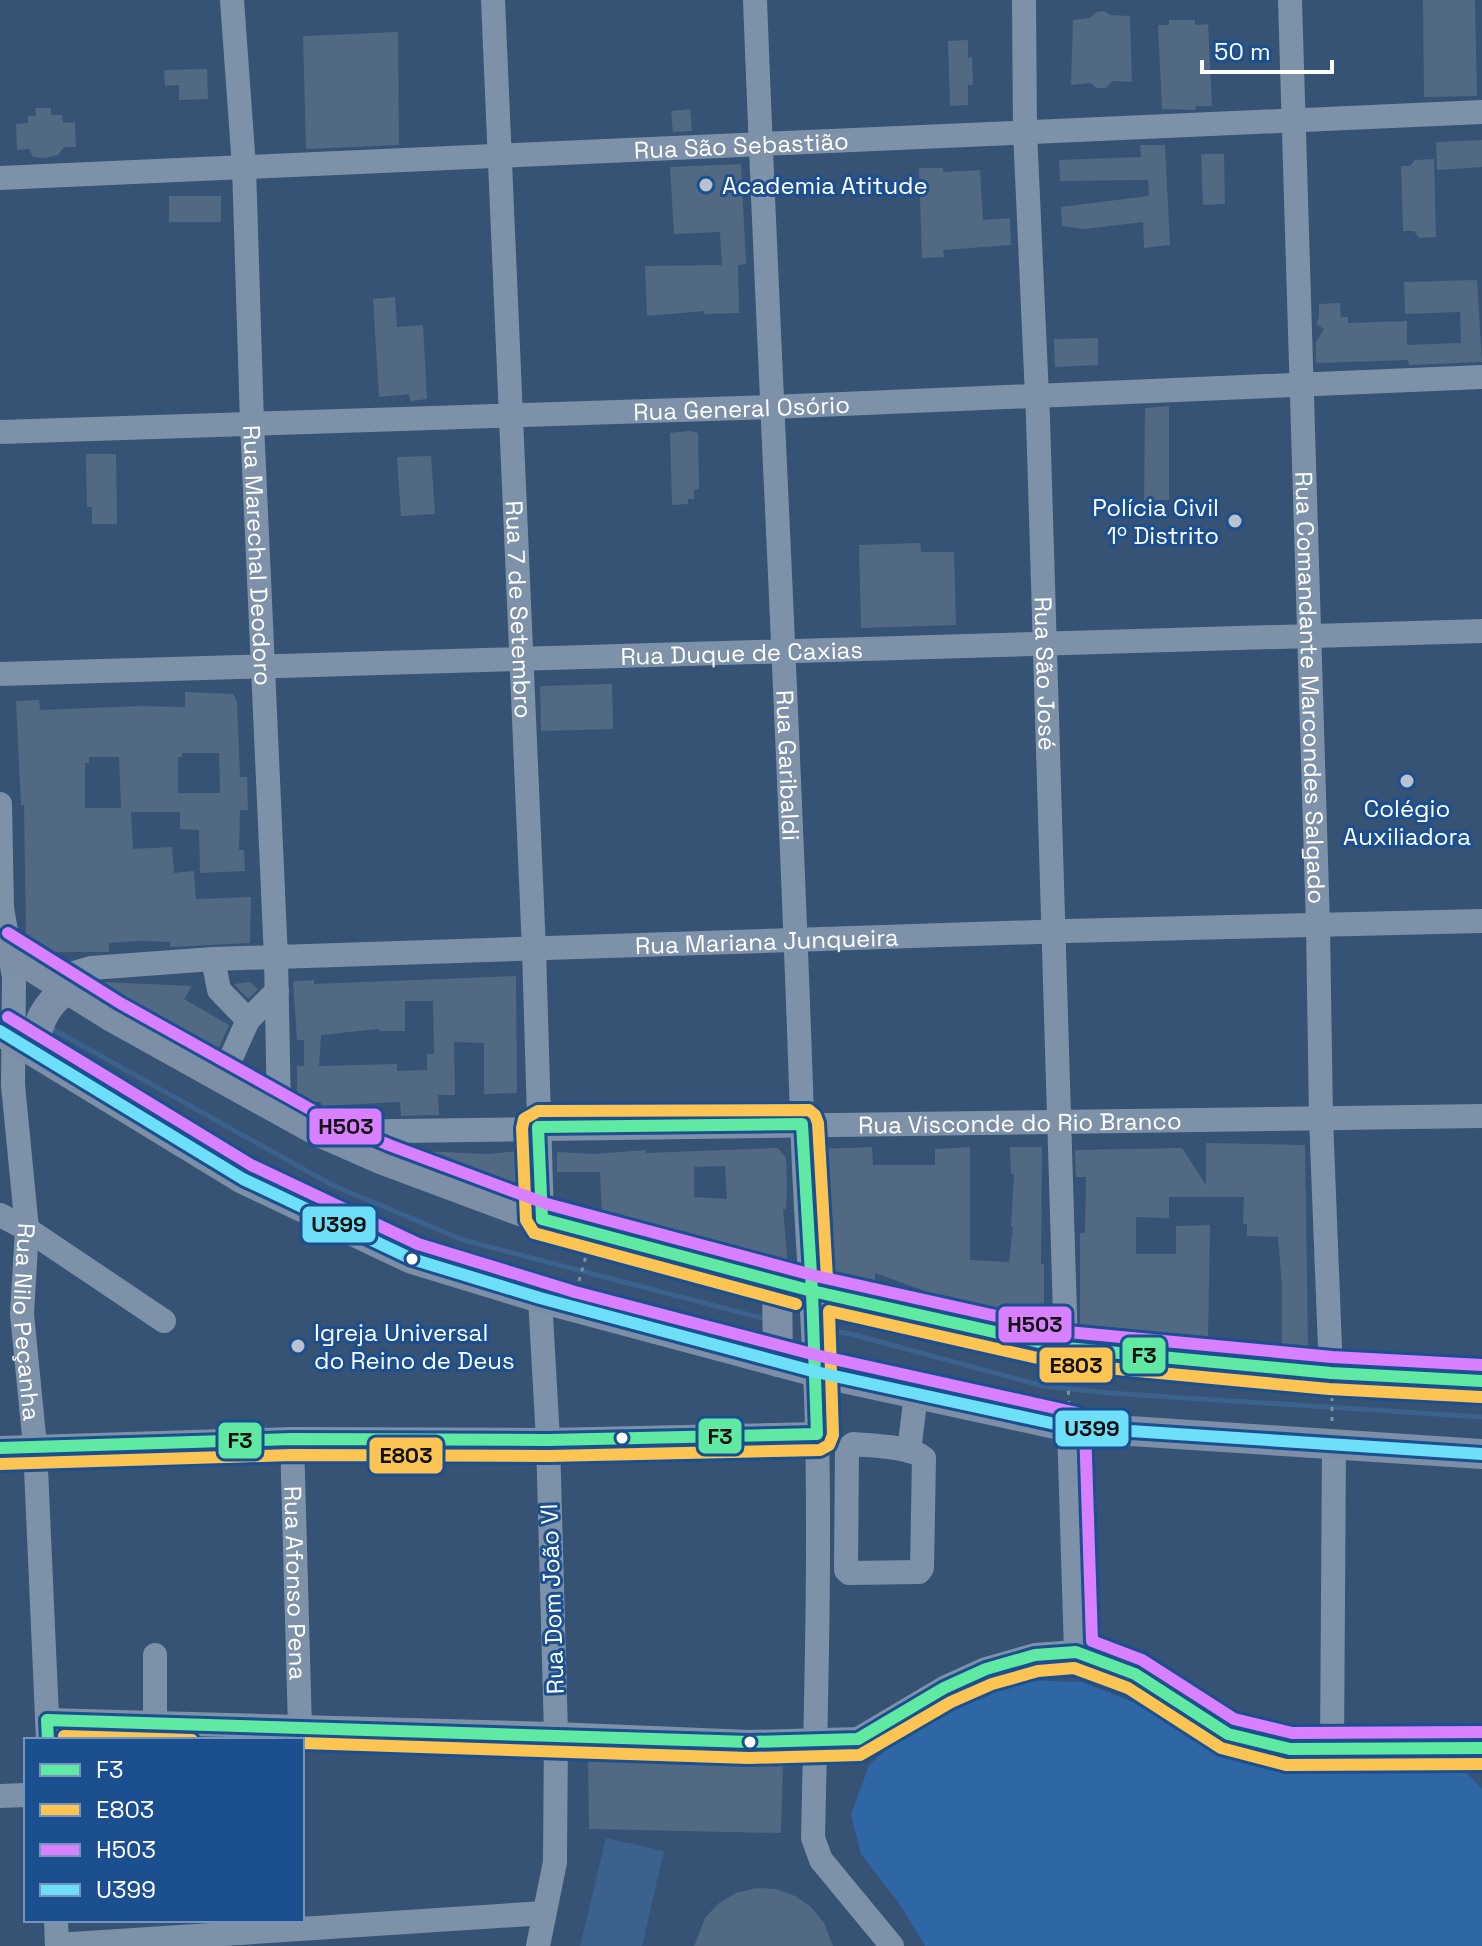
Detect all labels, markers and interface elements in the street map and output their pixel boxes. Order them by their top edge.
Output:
scale bar [1202,24,1332,74]
text: 50 m [1214,36,1271,67]
street label: Rua São Sebastião [633,125,849,165]
place label: Academia Atitude [722,170,928,201]
marker: Academia Atitude [697,176,715,194]
street label: Rua General Osório [633,388,851,427]
street label: Rua Marechal Deodoro [237,424,279,686]
street label: Rua Comandante Marcondes Salgado [1289,471,1333,905]
place label: Polícia Civil 1º Distrito [1092,492,1219,551]
street label: Rua 7 de Setembro [499,500,539,719]
marker: Polícia Civil 1º Distrito [1226,512,1244,530]
street label: Rua São José [1028,596,1064,751]
street label: Rua Duque de Caxias [620,633,863,671]
street label: Rua Garibaldi [770,689,807,841]
marker: Colégio Auxiliadora [1398,772,1416,790]
place label: Colégio Auxiliadora [1343,793,1471,852]
street label: Rua Mariana Junqueira [635,921,899,961]
street label: Rua Visconde do Rio Branco [858,1105,1182,1140]
line badge: H503 [308,1107,383,1146]
text: H503 [318,1112,374,1140]
line badge: U399 [301,1205,377,1244]
text: U399 [311,1210,367,1238]
street label: Rua Nilo Peçanha [6,1222,48,1422]
unlabelled marker [404,1251,420,1267]
line badge: H503 [997,1305,1073,1344]
text: H503 [1007,1310,1063,1338]
place label: Igreja Universal do Reino de Deus [314,1317,515,1376]
line badge: F3 [1121,1336,1167,1375]
marker: Igreja Universal do Reino de Deus [289,1337,307,1355]
text: F3 [1131,1341,1157,1369]
line badge: E803 [1038,1346,1114,1384]
text: E803 [1049,1351,1103,1379]
line badge: U399 [1054,1409,1130,1448]
text: U399 [1064,1414,1120,1442]
line badge: F3 [697,1417,743,1455]
line badge: F3 [217,1421,263,1460]
text: F3 [707,1422,733,1450]
text: F3 [227,1426,253,1454]
unlabelled marker [614,1430,630,1446]
line badge: E803 [368,1436,444,1475]
text: E803 [379,1441,433,1469]
street label: Rua Afonso Pena [278,1485,314,1681]
street label: Rua Dom João VI [533,1503,571,1695]
unlabelled marker [742,1734,758,1750]
legend [24,1738,304,1922]
text: F3 [96,1754,123,1785]
text: E803 [96,1794,154,1825]
text: H503 [96,1834,156,1865]
text: U399 [96,1874,156,1905]

